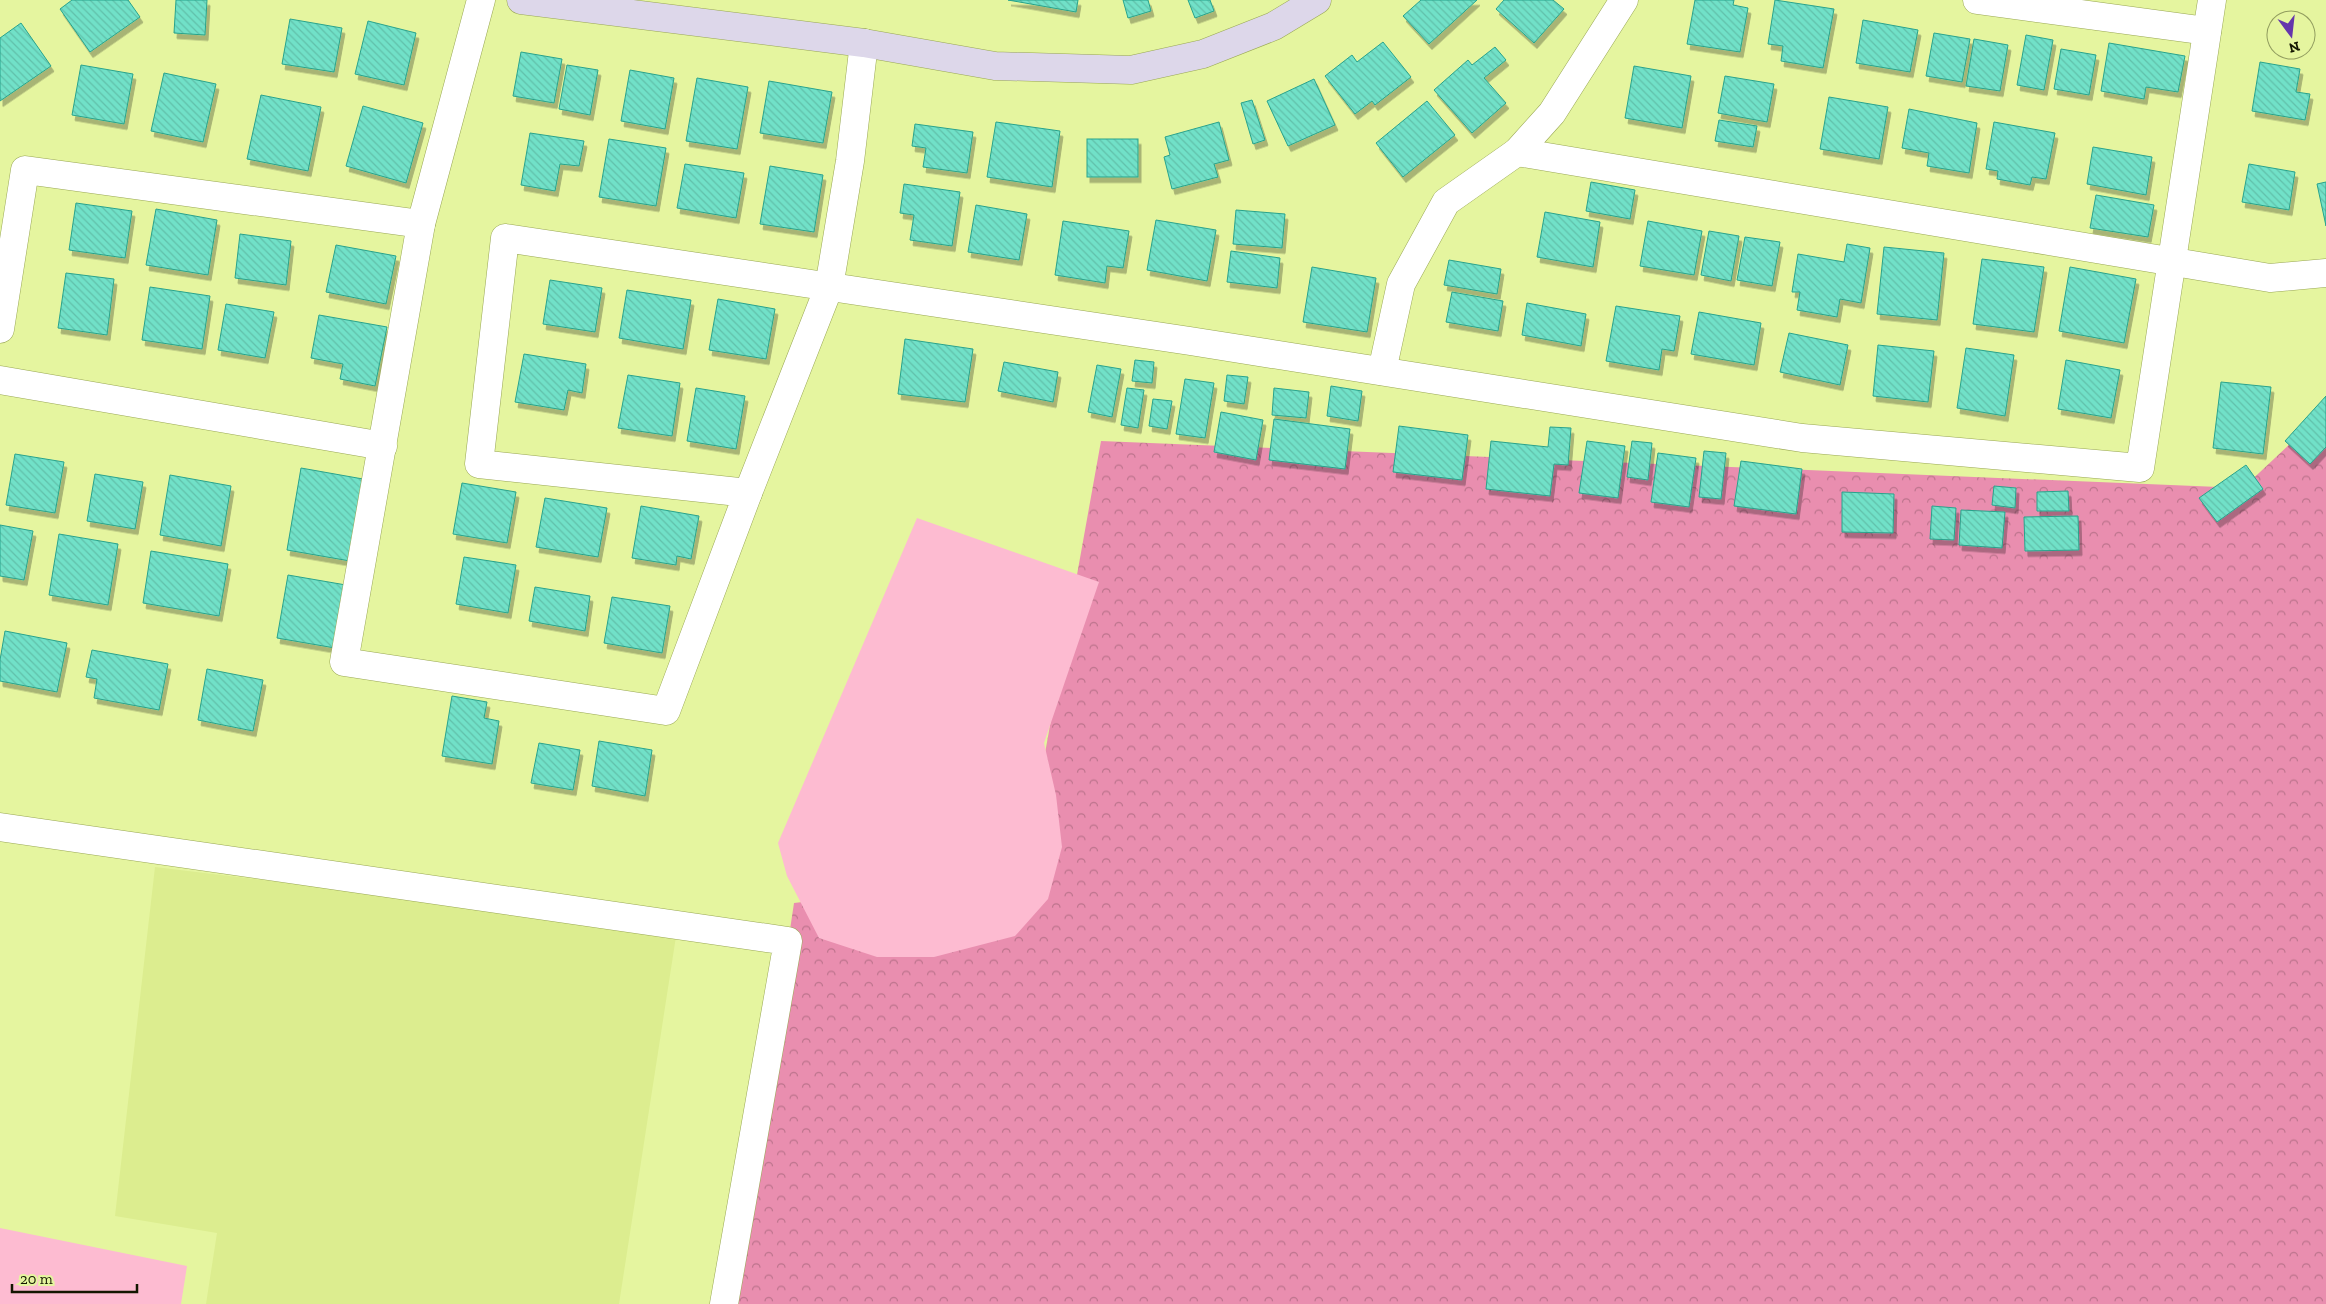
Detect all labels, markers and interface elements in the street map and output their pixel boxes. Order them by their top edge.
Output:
north arrow [2266,10,2316,60]
text: N [2287,37,2302,57]
scale bar [12,1262,138,1294]
text: 20 m [20,1270,53,1288]

